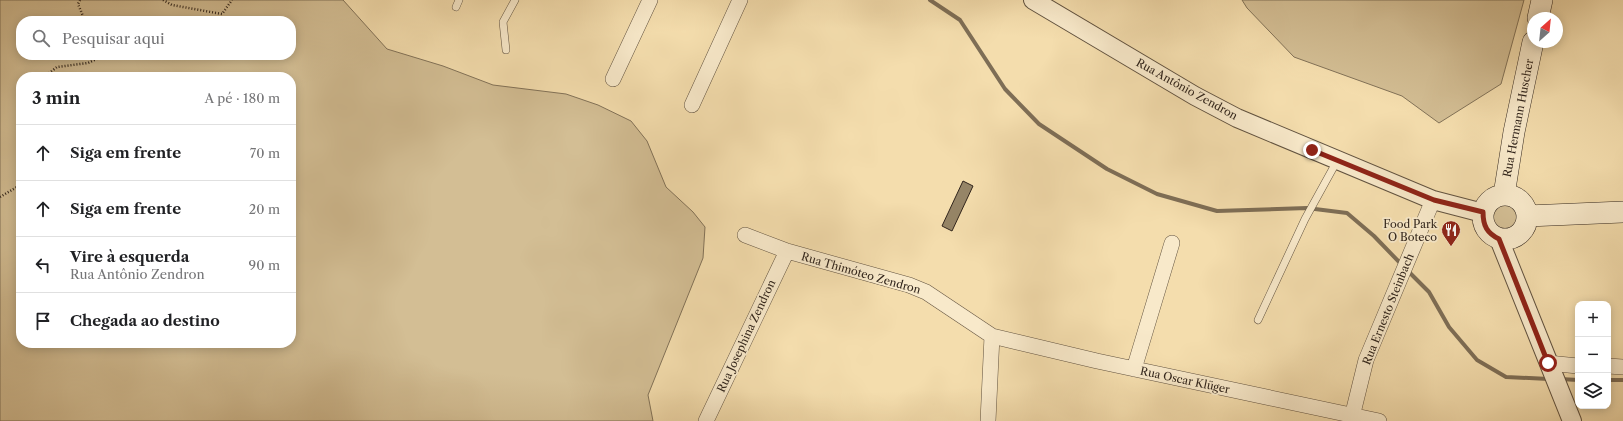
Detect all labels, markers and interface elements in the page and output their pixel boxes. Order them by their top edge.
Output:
north arrow [1527,12,1563,48]
search box [16,16,296,60]
icon: search [30,27,52,49]
text: Pesquisar aqui [62,29,165,48]
street label: Rua Antônio Zendron [1134,55,1240,123]
street label: Rua Hermann Huscher [1500,57,1536,178]
text: 3 min [32,88,81,108]
text: A pé · 180 m [205,90,280,106]
route end [1303,141,1321,159]
icon: ahead [32,142,54,164]
text: Siga em frente [70,143,181,162]
text: 70 m [250,145,280,161]
icon: ahead [32,198,54,220]
text: Siga em frente [70,199,181,218]
text: 20 m [249,201,280,217]
place label: Food Park O Boteco [1383,217,1438,244]
restaurant icon: Food Park O Boteco [1440,219,1462,247]
text: Vire à esquerda [70,247,189,266]
street label: Rua Thimóteo Zendron [800,249,922,297]
street label: Rua Ernesto Steinbach [1359,251,1417,367]
icon: left [32,254,54,276]
text: 90 m [249,257,280,273]
text: Rua Antônio Zendron [70,266,205,282]
street label: Rua Josephina Zendron [714,277,778,395]
map controls [1575,301,1611,409]
button: + [1575,301,1611,337]
icon: arrive [32,310,54,332]
text: Chegada ao destino [70,311,220,330]
button: − [1575,337,1611,373]
route start [1539,354,1557,372]
street label: Rua Oscar Klüger [1139,364,1231,396]
button: layers [1575,373,1611,409]

